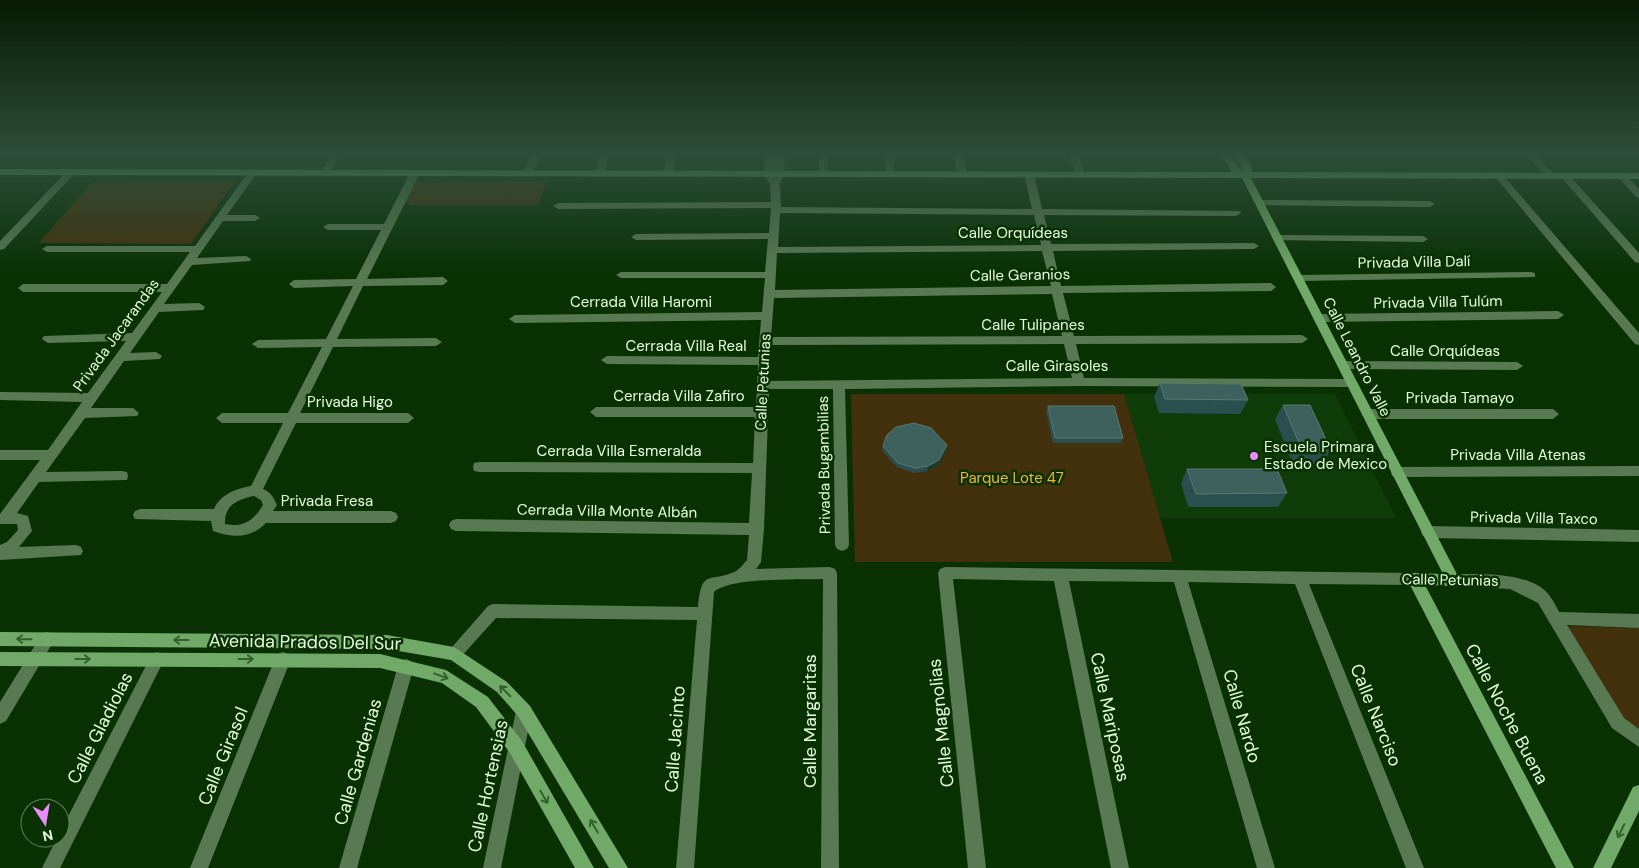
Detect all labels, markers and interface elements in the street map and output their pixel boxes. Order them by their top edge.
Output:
street label: Calle Orquídeas [958,223,1068,243]
street label: Privada Villa Dalí [1357,251,1471,273]
street label: Calle Geranios [970,264,1070,286]
street label: Privada Jacarandas [68,275,164,395]
street label: Privada Villa Tulúm [1373,291,1503,313]
street label: Cerrada Villa Haromi [570,292,712,312]
street label: Calle Leandro Valle [1318,294,1396,420]
street label: Calle Tulipanes [981,315,1085,335]
street label: Calle Petunias [750,333,776,431]
street label: Cerrada Villa Real [625,336,747,356]
street label: Calle Orquídeas [1390,341,1500,361]
street label: Calle Girasoles [1006,356,1108,376]
street label: Cerrada Villa Zafiro [613,386,745,406]
street label: Privada Tamayo [1406,388,1514,408]
street label: Privada Higo [307,392,393,412]
street label: Privada Bugambilias [813,396,835,534]
place label: Escuela Primara Estado de Mexico [1264,437,1387,474]
street label: Cerrada Villa Esmeralda [536,441,702,461]
street label: Privada Villa Atenas [1450,445,1586,465]
marker: Escuela Primara Estado de Mexico [1248,450,1260,462]
park label: Parque Lote 47 [960,468,1064,488]
street label: Privada Fresa [281,491,373,511]
street label: Cerrada Villa Monte Albán [517,499,697,523]
street label: Privada Villa Taxco [1470,507,1598,529]
street label: Calle Petunias [1401,569,1499,591]
street label: Avenida Prados Del Sur [209,628,402,656]
one-way arrow [16,634,32,644]
one-way arrow [173,635,190,645]
street label: Calle Noche Buena [1460,639,1554,789]
street label: Calle Mariposas [1085,650,1135,784]
one-way arrow [74,654,91,664]
one-way arrow [237,654,253,664]
street label: Calle Margaritas [798,654,822,788]
street label: Calle Magnolias [922,658,960,788]
street label: Calle Narciso [1345,660,1407,770]
street label: Calle Nardo [1217,666,1267,766]
street label: Calle Gladiolas [62,668,138,788]
one-way arrow [433,672,448,681]
one-way arrow [499,685,511,697]
street label: Calle Jacinto [659,685,691,793]
street label: Calle Gardenias [328,696,388,828]
street label: Calle Girasol [192,703,254,809]
street label: Calle Hortensias [462,718,514,854]
one-way arrow [540,789,550,803]
north arrow [20,798,70,848]
one-way arrow [588,820,598,834]
one-way arrow [1616,823,1625,838]
text: N [41,826,55,846]

